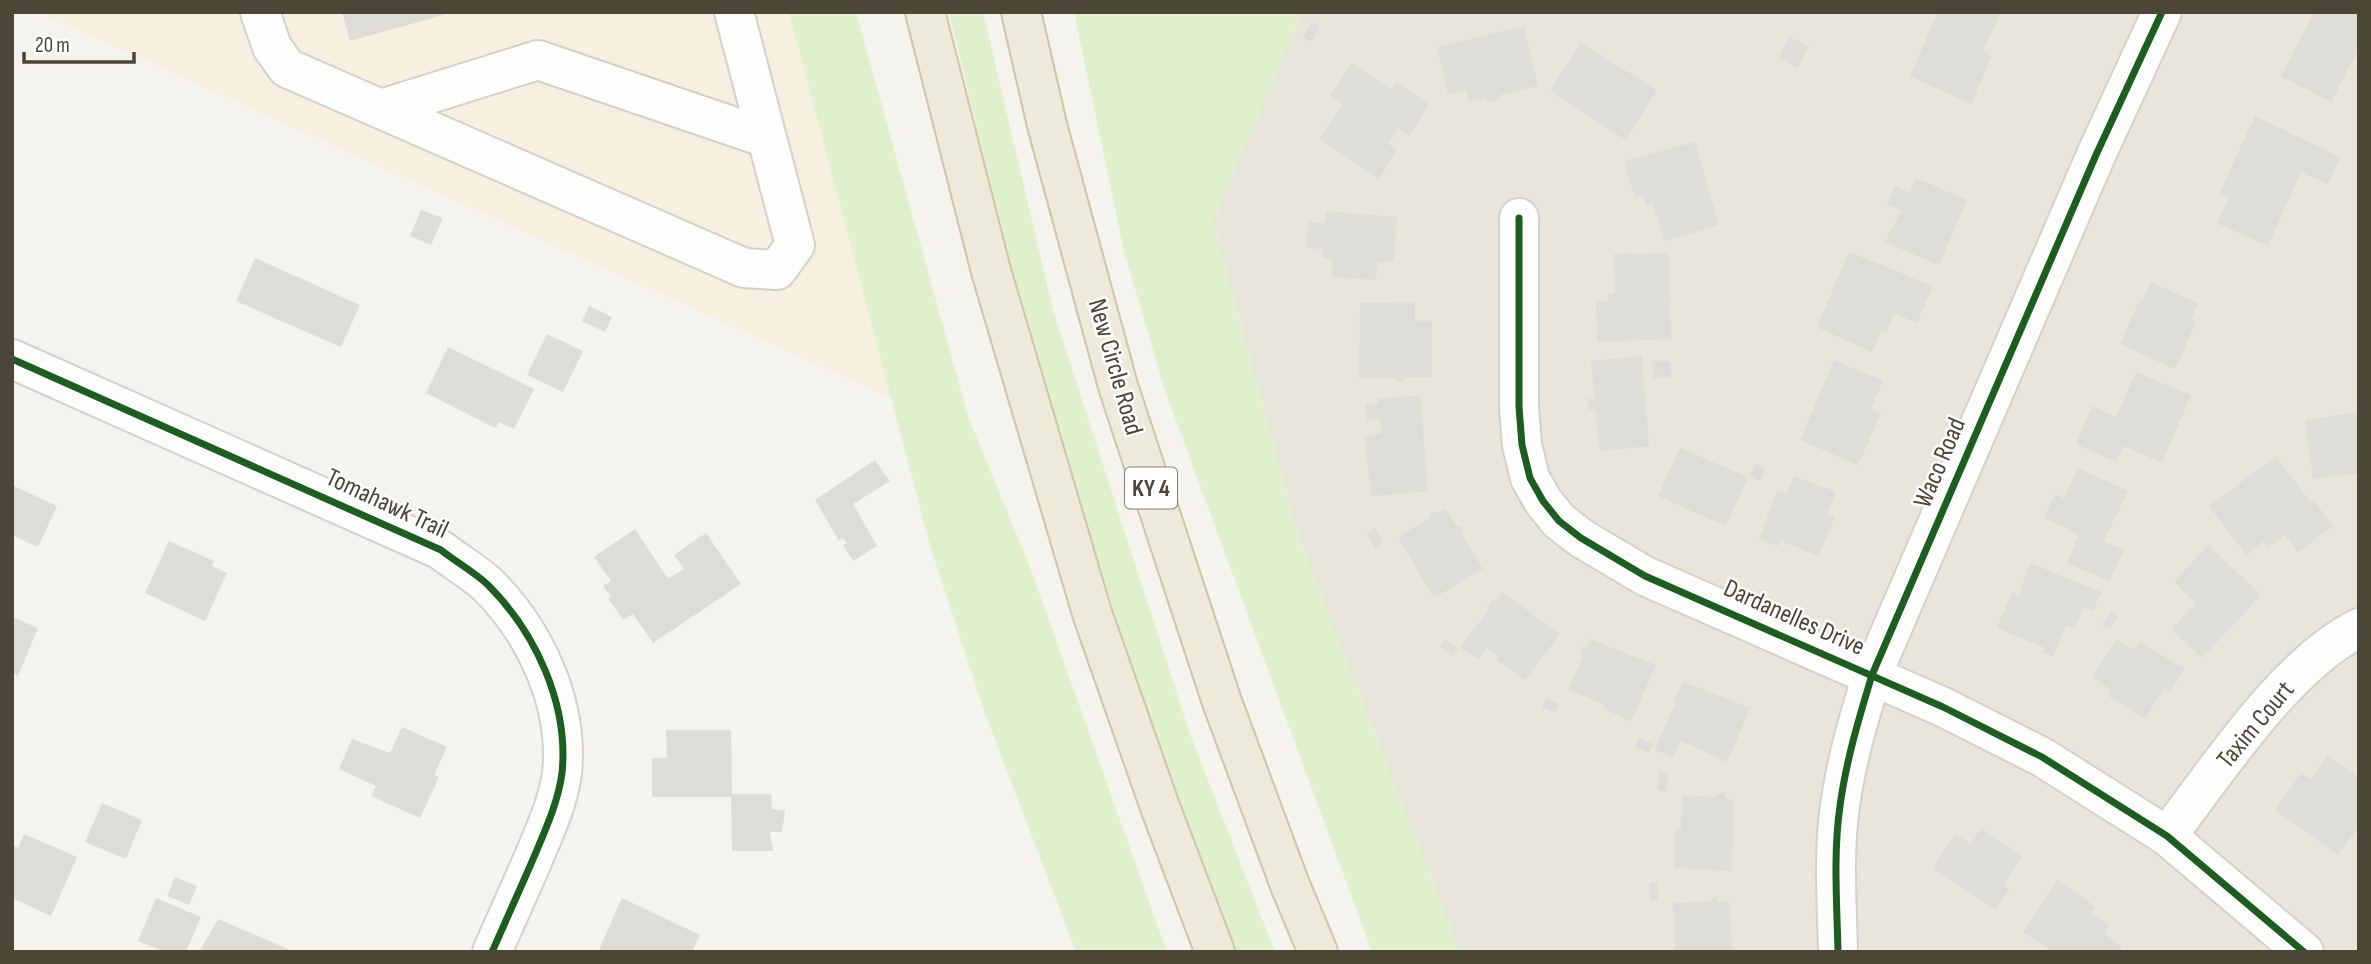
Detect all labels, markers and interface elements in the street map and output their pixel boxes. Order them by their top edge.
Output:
scale bar [24,21,135,65]
text: 20 m [35,33,70,58]
street label: New Circle Road [1081,295,1149,439]
street label: Waco Road [1907,413,1973,513]
street label: Tomahawk Trail [321,462,453,546]
road number: KY 4 [1125,467,1177,508]
street label: Dardanelles Drive [1719,573,1869,663]
street label: Taxim Court [2211,675,2301,775]

